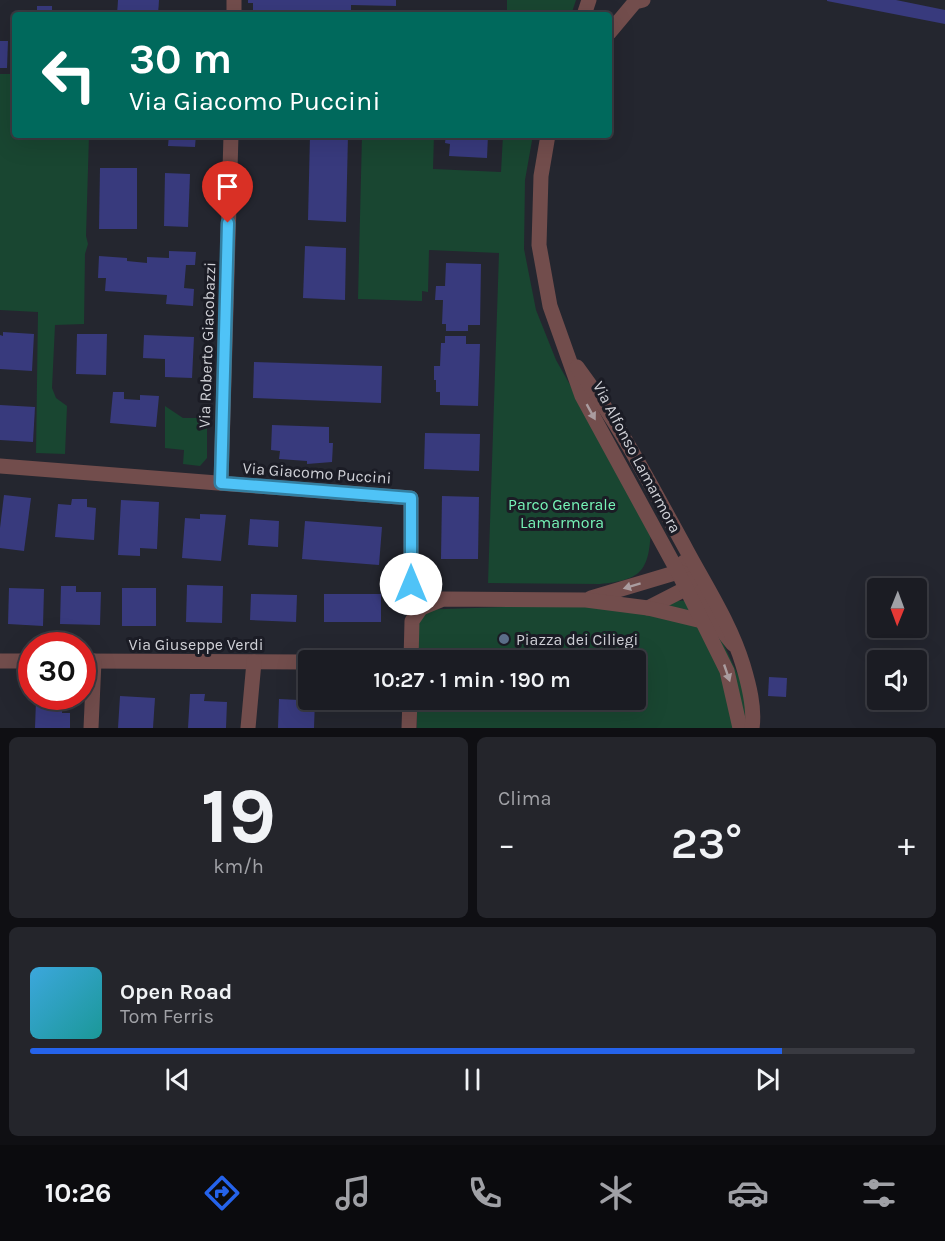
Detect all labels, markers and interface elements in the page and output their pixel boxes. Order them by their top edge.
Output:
text: 30 m [129,34,232,84]
icon: left [30,36,108,114]
text: Via Giacomo Puccini [129,85,380,117]
pin [202,161,253,223]
icon: arrive [211,170,244,203]
street label: Via Roberto Giacobazzi [195,262,219,428]
street label: Via Alfonso Lamarmora [589,378,685,536]
one-way arrow [586,403,596,420]
street label: Via Giacomo Puccini [242,458,392,488]
park label: Parco Generale Lamarmora [508,495,616,532]
position arrow [379,552,443,616]
north arrow [867,578,927,638]
map controls [867,578,927,710]
one-way arrow [623,582,641,591]
place label: Piazza dei Ciliegi [516,630,638,649]
speed limit sign: 30 [18,632,96,710]
marker: Piazza dei Ciliegi [497,632,511,646]
street label: Via Giuseppe Verdi [128,635,264,654]
button: sound [867,650,927,710]
one-way arrow [722,664,732,682]
text: 10:27 · 1 min · 190 m [373,667,571,693]
text: 19 [201,770,276,862]
text: Clima [498,787,552,810]
text: 23° [671,817,742,869]
text: − [498,825,515,863]
text: + [898,825,915,863]
text: km/h [213,855,264,878]
text: Open Road [120,979,232,1005]
text: Tom Ferris [120,1005,214,1028]
icon: previous [161,1063,194,1096]
icon: pause [456,1063,489,1096]
icon: next [751,1063,784,1096]
icon: directions [201,1172,243,1214]
icon: music [332,1172,374,1214]
icon: phone [464,1172,506,1214]
icon: climate [595,1172,637,1214]
icon: car [727,1172,769,1214]
icon: filters [858,1172,900,1214]
text: 10:26 [45,1177,111,1209]

